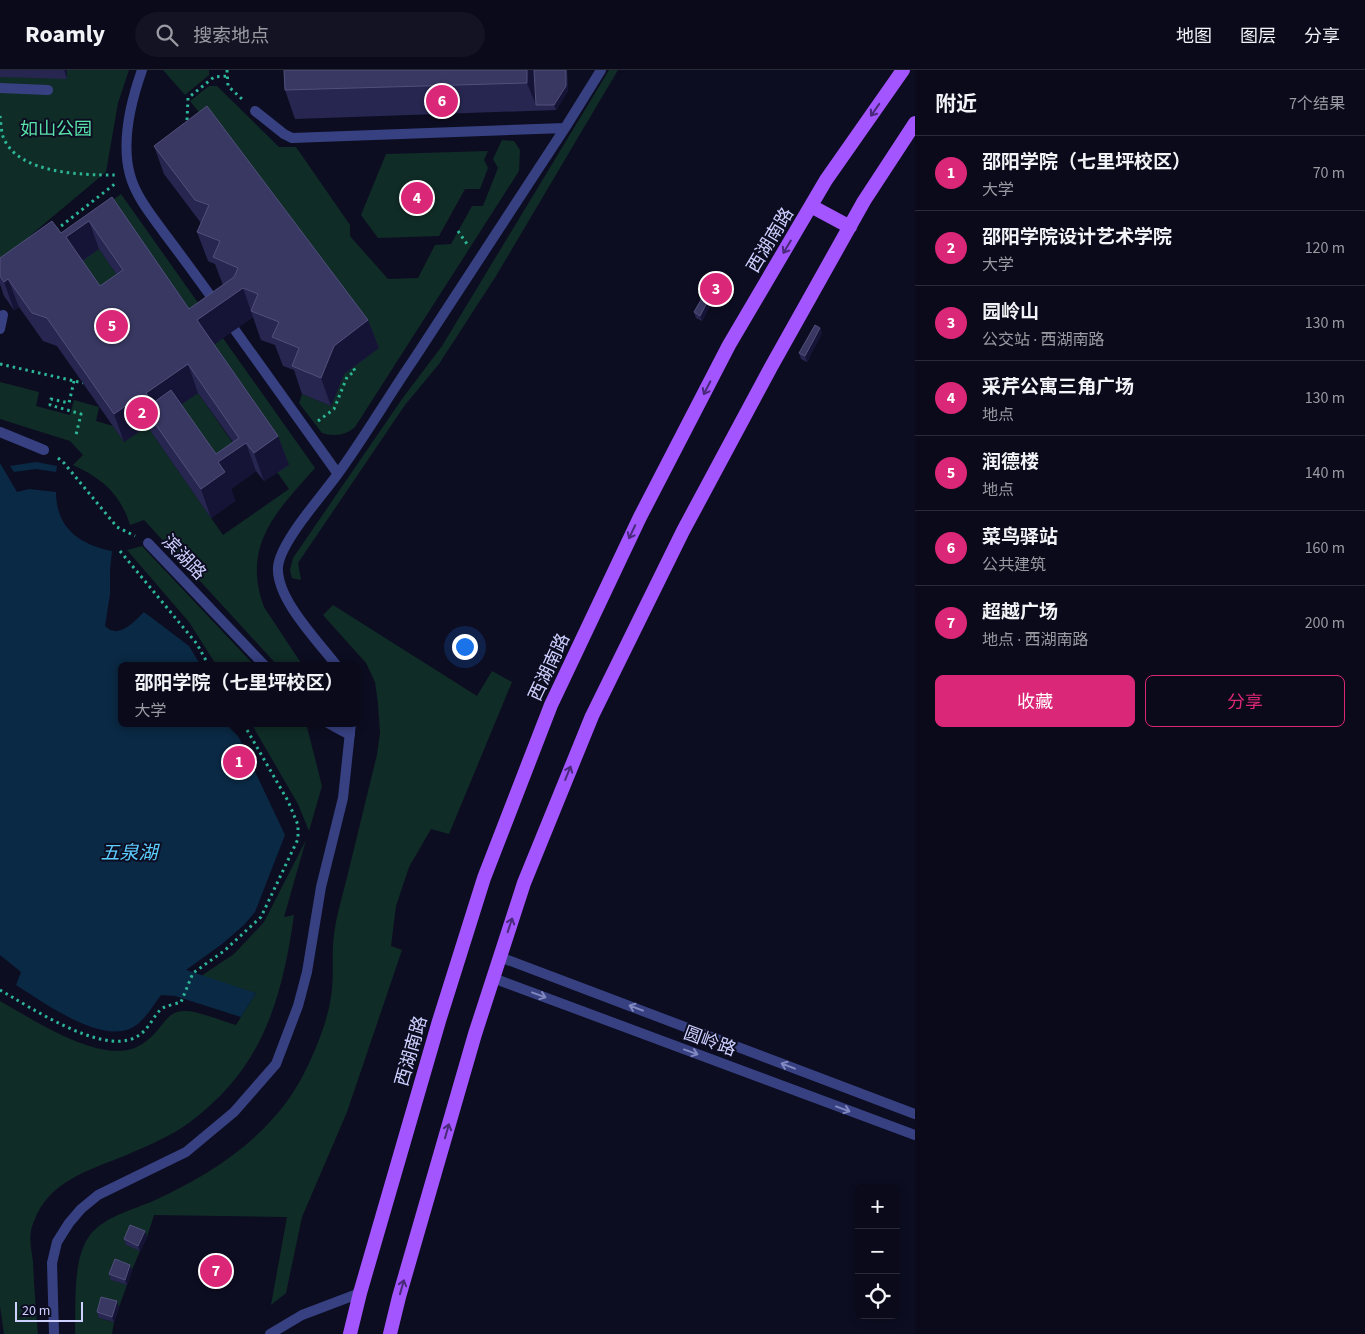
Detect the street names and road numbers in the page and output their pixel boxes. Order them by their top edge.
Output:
street label: 西湖南路 [741,203,800,278]
street label: 滨湖路 [156,529,211,585]
street label: 西湖南路 [523,629,576,705]
street label: 西湖南路 [390,1013,433,1089]
street label: 圆岭路 [680,1020,739,1062]

